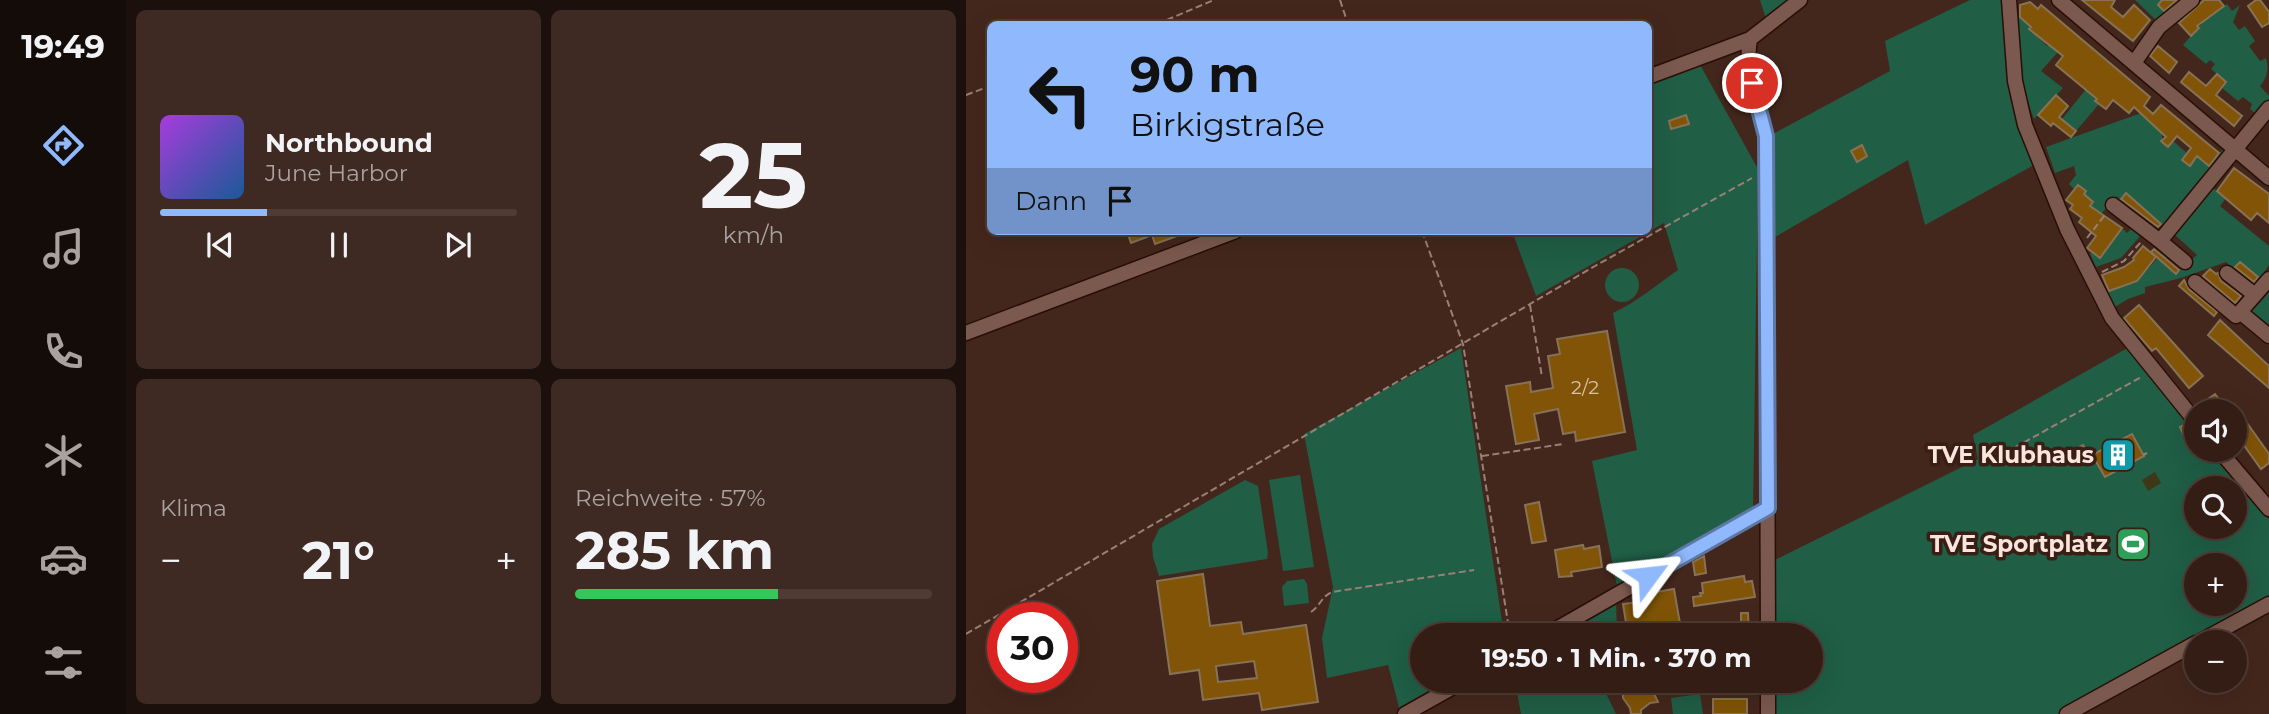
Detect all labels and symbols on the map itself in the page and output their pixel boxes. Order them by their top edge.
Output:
pin [1722,53,1782,113]
house number: 2/2 [1571,376,1599,399]
building icon: TVE Klubhaus [2099,436,2137,474]
place label: TVE Klubhaus [1928,441,2094,469]
sports icon: TVE Sportplatz [2114,525,2152,563]
place label: TVE Sportplatz [1930,530,2108,558]
position arrow [1611,539,1685,613]
speed limit sign: 30 [987,602,1078,693]

